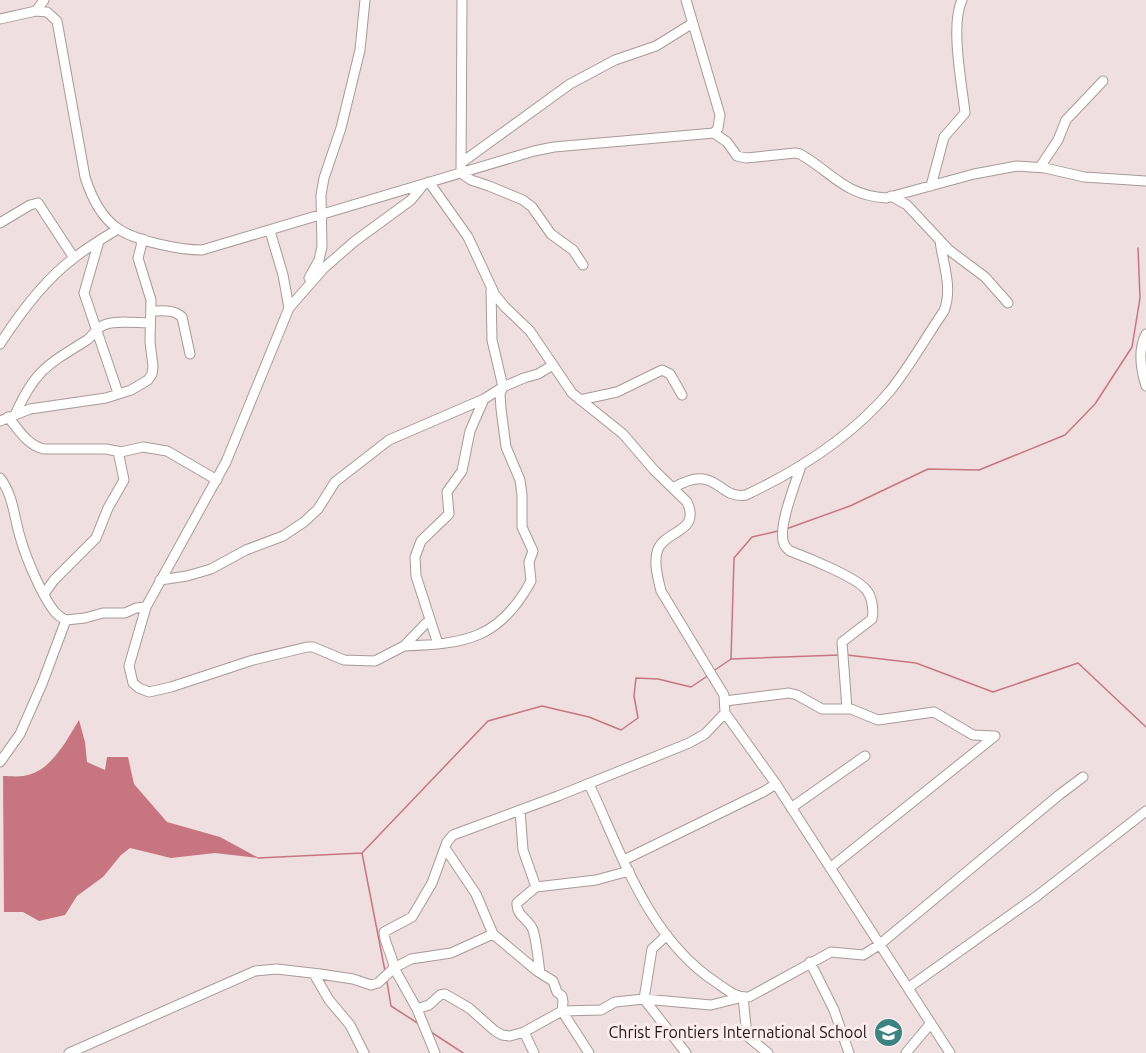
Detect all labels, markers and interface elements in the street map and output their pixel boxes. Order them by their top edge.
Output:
school or university icon: Christ Frontiers International School [872,1016,904,1048]
place label: Christ Frontiers International School [608,1023,867,1041]

